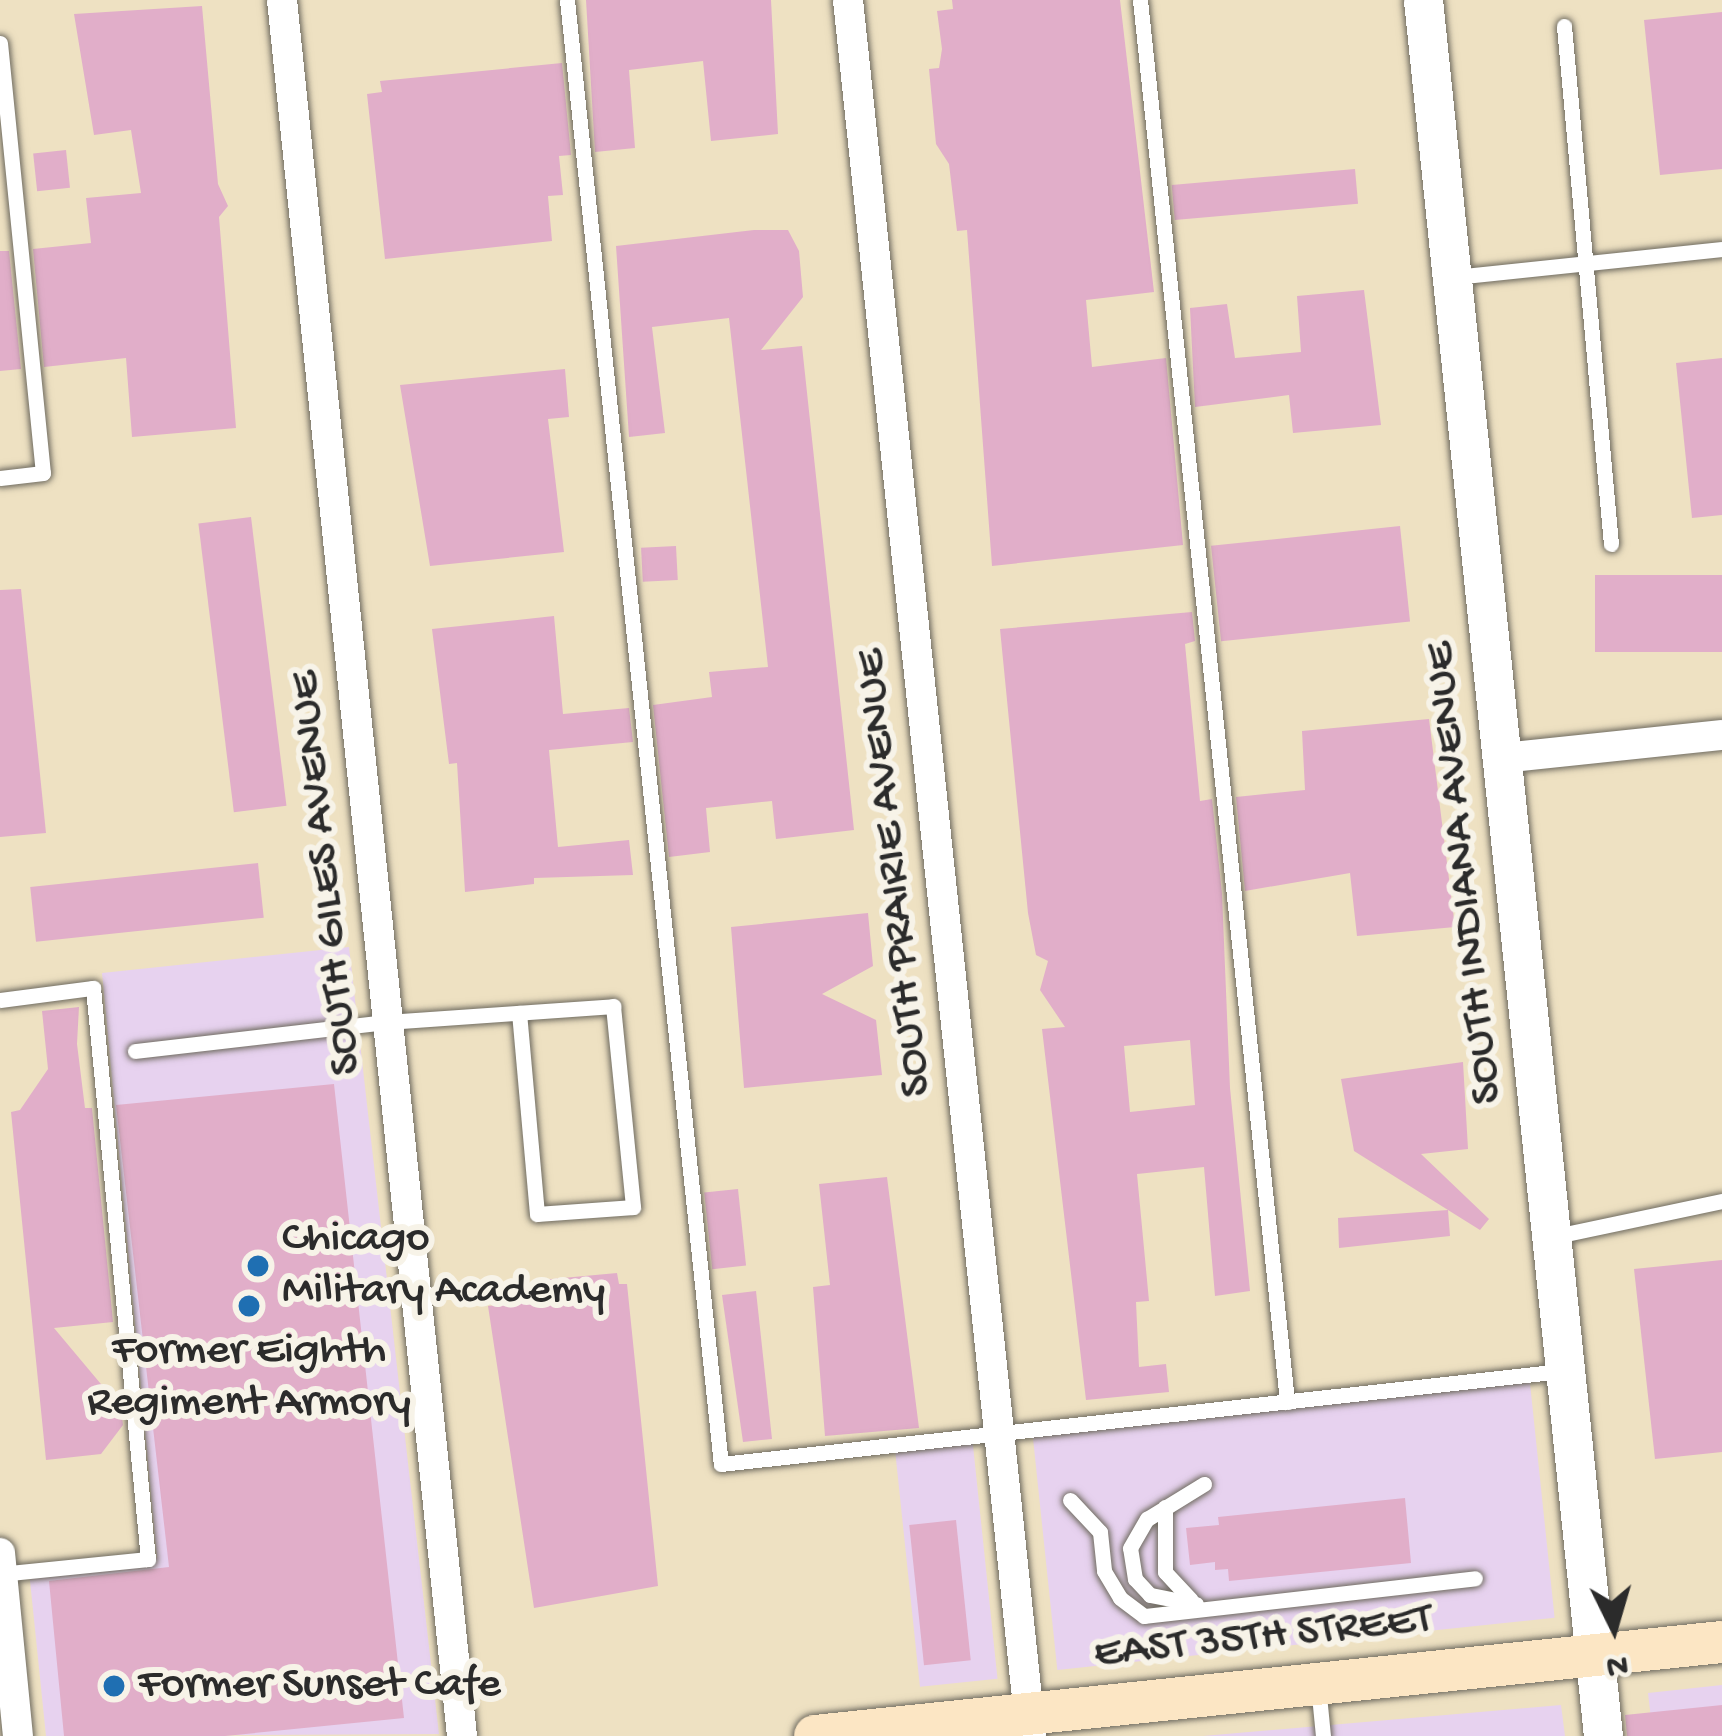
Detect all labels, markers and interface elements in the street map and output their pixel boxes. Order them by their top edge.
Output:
street label: SOUTH INDIANA AVENUE [1414,639,1516,1107]
street label: SOUTH PRAIRIE AVENUE [845,647,945,1099]
street label: SOUTH GILES AVENUE [279,668,375,1078]
place label: Chicago Military Academy [282,1213,605,1319]
marker: Chicago Military Academy [245,1253,271,1279]
marker: Former Eighth Regiment Armory [236,1293,262,1319]
place label: Former Eighth Regiment Armory [87,1325,411,1431]
north arrow [1554,1568,1674,1688]
street label: EAST 35TH STREET [1091,1593,1435,1683]
text: N [1605,1644,1630,1684]
place label: Former Sunset Cafe [138,1659,501,1713]
marker: Former Sunset Cafe [101,1673,127,1699]

